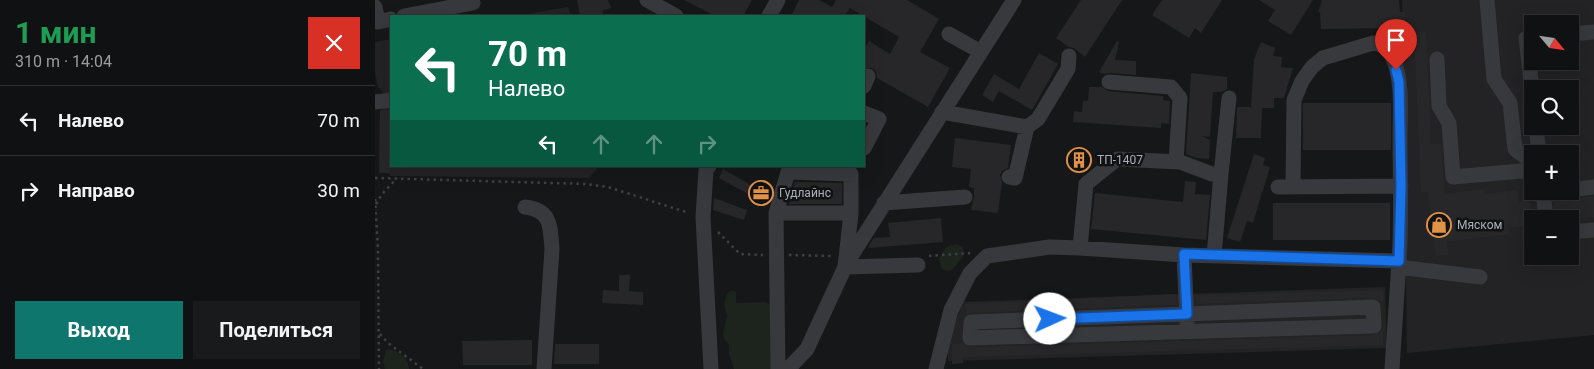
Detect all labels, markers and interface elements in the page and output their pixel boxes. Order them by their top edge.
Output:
text: 1 мин [15,15,96,50]
north arrow [1524,15,1579,70]
map controls [1524,15,1579,265]
button: close [308,17,360,69]
pin [1375,19,1417,70]
icon: arrive [1382,26,1410,54]
text: 70 m [488,34,567,75]
icon: left [405,35,470,100]
text: 310 m · 14:04 [15,52,112,71]
text: Налево [488,76,565,101]
button: search [1524,80,1579,135]
icon: left [15,107,43,135]
text: Налево [58,109,124,132]
text: 70 m [317,109,360,132]
icon: left [534,130,562,158]
icon: ahead [587,130,615,158]
icon: ahead [640,130,668,158]
icon: right [693,130,721,158]
button: + [1524,145,1579,200]
building icon: ТП-1407 [1066,147,1092,173]
place label: ТП-1407 [1097,153,1143,167]
icon: right [15,177,43,205]
text: Направо [58,179,135,202]
text: 30 m [317,179,360,202]
office icon: Гудлайнс [748,180,774,206]
place label: Гудлайнс [779,186,831,200]
button: − [1524,210,1579,265]
shop icon: Мяском [1426,212,1452,238]
place label: Мяском [1457,218,1502,232]
position arrow [1023,292,1075,344]
button: Выход [15,301,183,359]
button: Поделиться [193,301,360,359]

